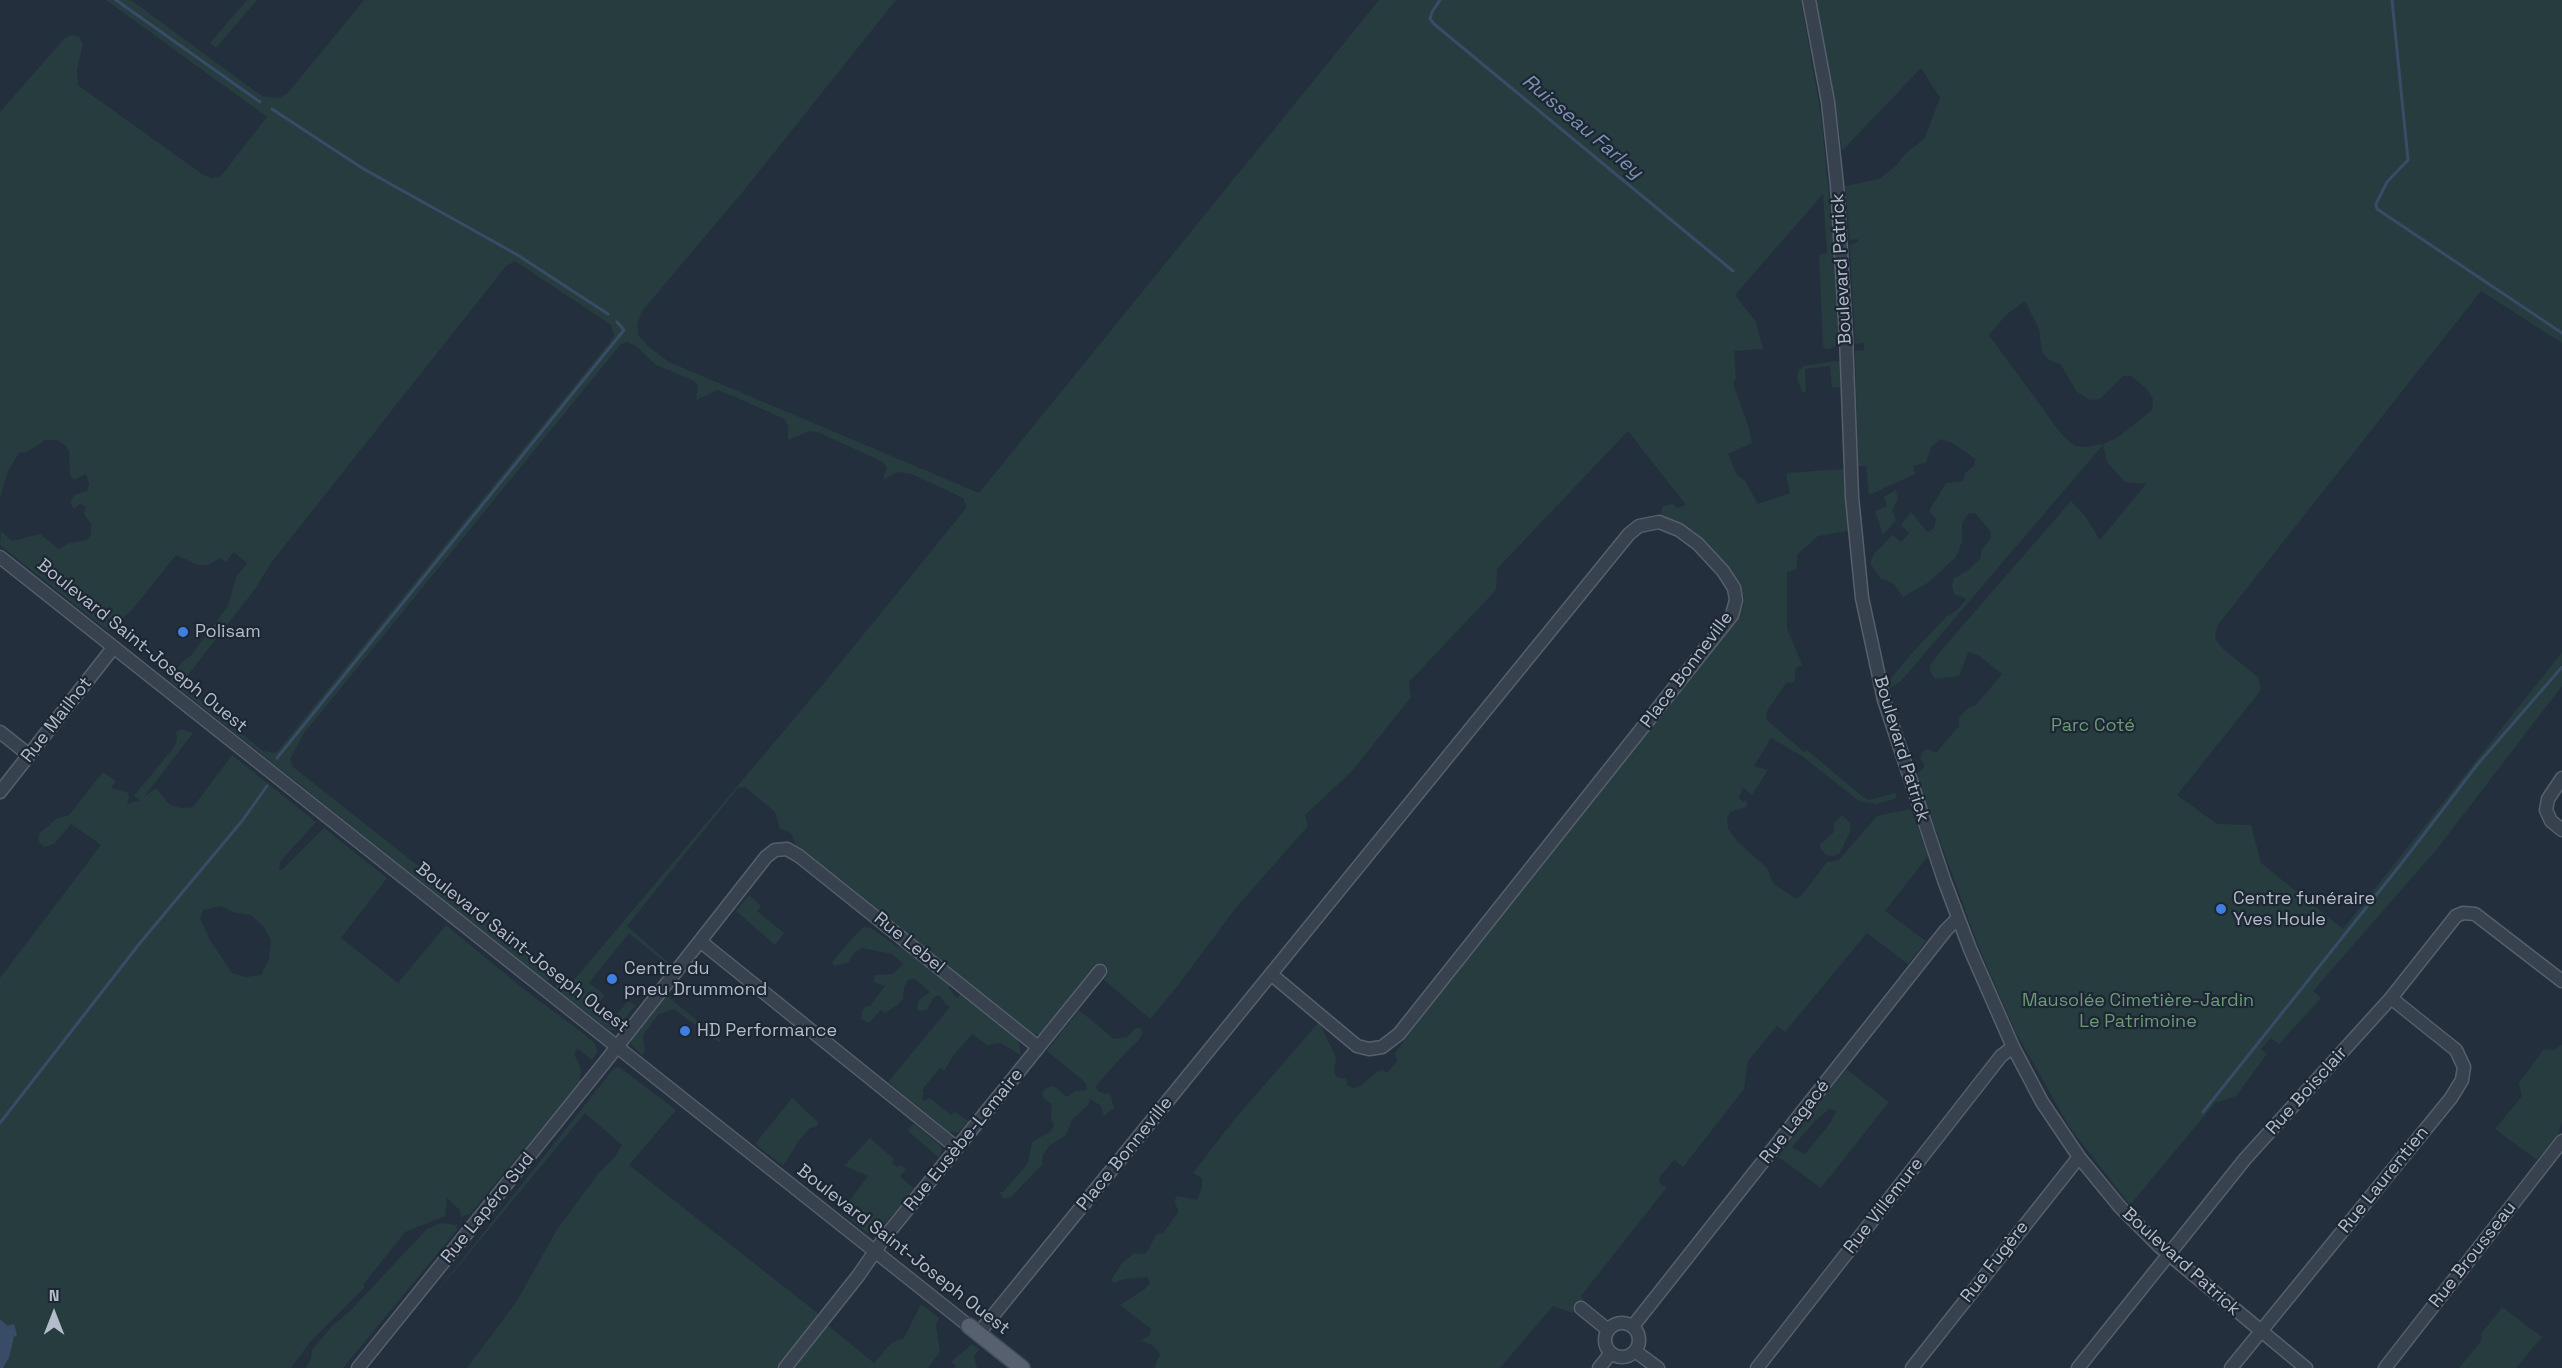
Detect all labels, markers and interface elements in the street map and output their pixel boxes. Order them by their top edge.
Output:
water label: Ruisseau Farley [1517,70,1647,184]
street label: Boulevard Patrick [1827,193,1857,345]
street label: Boulevard Saint-Joseph Ouest [33,555,251,737]
street label: Place Bonneville [1636,607,1738,733]
place label: Polisam [195,621,261,643]
marker: Polisam [176,625,190,639]
street label: Rue Mailhot [17,673,97,767]
street label: Boulevard Patrick [1869,673,1933,825]
park label: Parc Coté [2051,715,2135,737]
street label: Boulevard Saint-Joseph Ouest [411,858,633,1038]
place label: Centre funéraire Yves Houle [2233,888,2375,930]
marker: Centre funéraire Yves Houle [2214,902,2228,916]
street label: Rue Lebel [869,908,949,978]
place label: Centre du pneu Drummond [624,958,767,1000]
marker: Centre du pneu Drummond [605,972,619,986]
park label: Mausolée Cimetière-Jardin Le Patrimoine [2022,990,2254,1032]
place label: HD Performance [697,1020,837,1042]
marker: HD Performance [678,1024,692,1038]
street label: Rue Boisclair [2262,1042,2352,1140]
street label: Rue Eusèbe-Lemaire [900,1064,1028,1216]
street label: Rue Lagacé [1755,1076,1835,1168]
street label: Place Bonneville [1072,1093,1178,1215]
street label: Rue Laurentien [2334,1122,2434,1238]
street label: Rue Lapéro Sud [437,1148,539,1268]
street label: Rue Villemure [1840,1154,1928,1258]
street label: Boulevard Saint-Joseph Ouest [792,1160,1014,1340]
street label: Rue Brousseau [2425,1198,2521,1312]
street label: Boulevard Patrick [2117,1203,2245,1321]
street label: Rue Fugère [1956,1217,2034,1307]
north arrow [24,1284,84,1344]
text: N [49,1285,59,1306]

